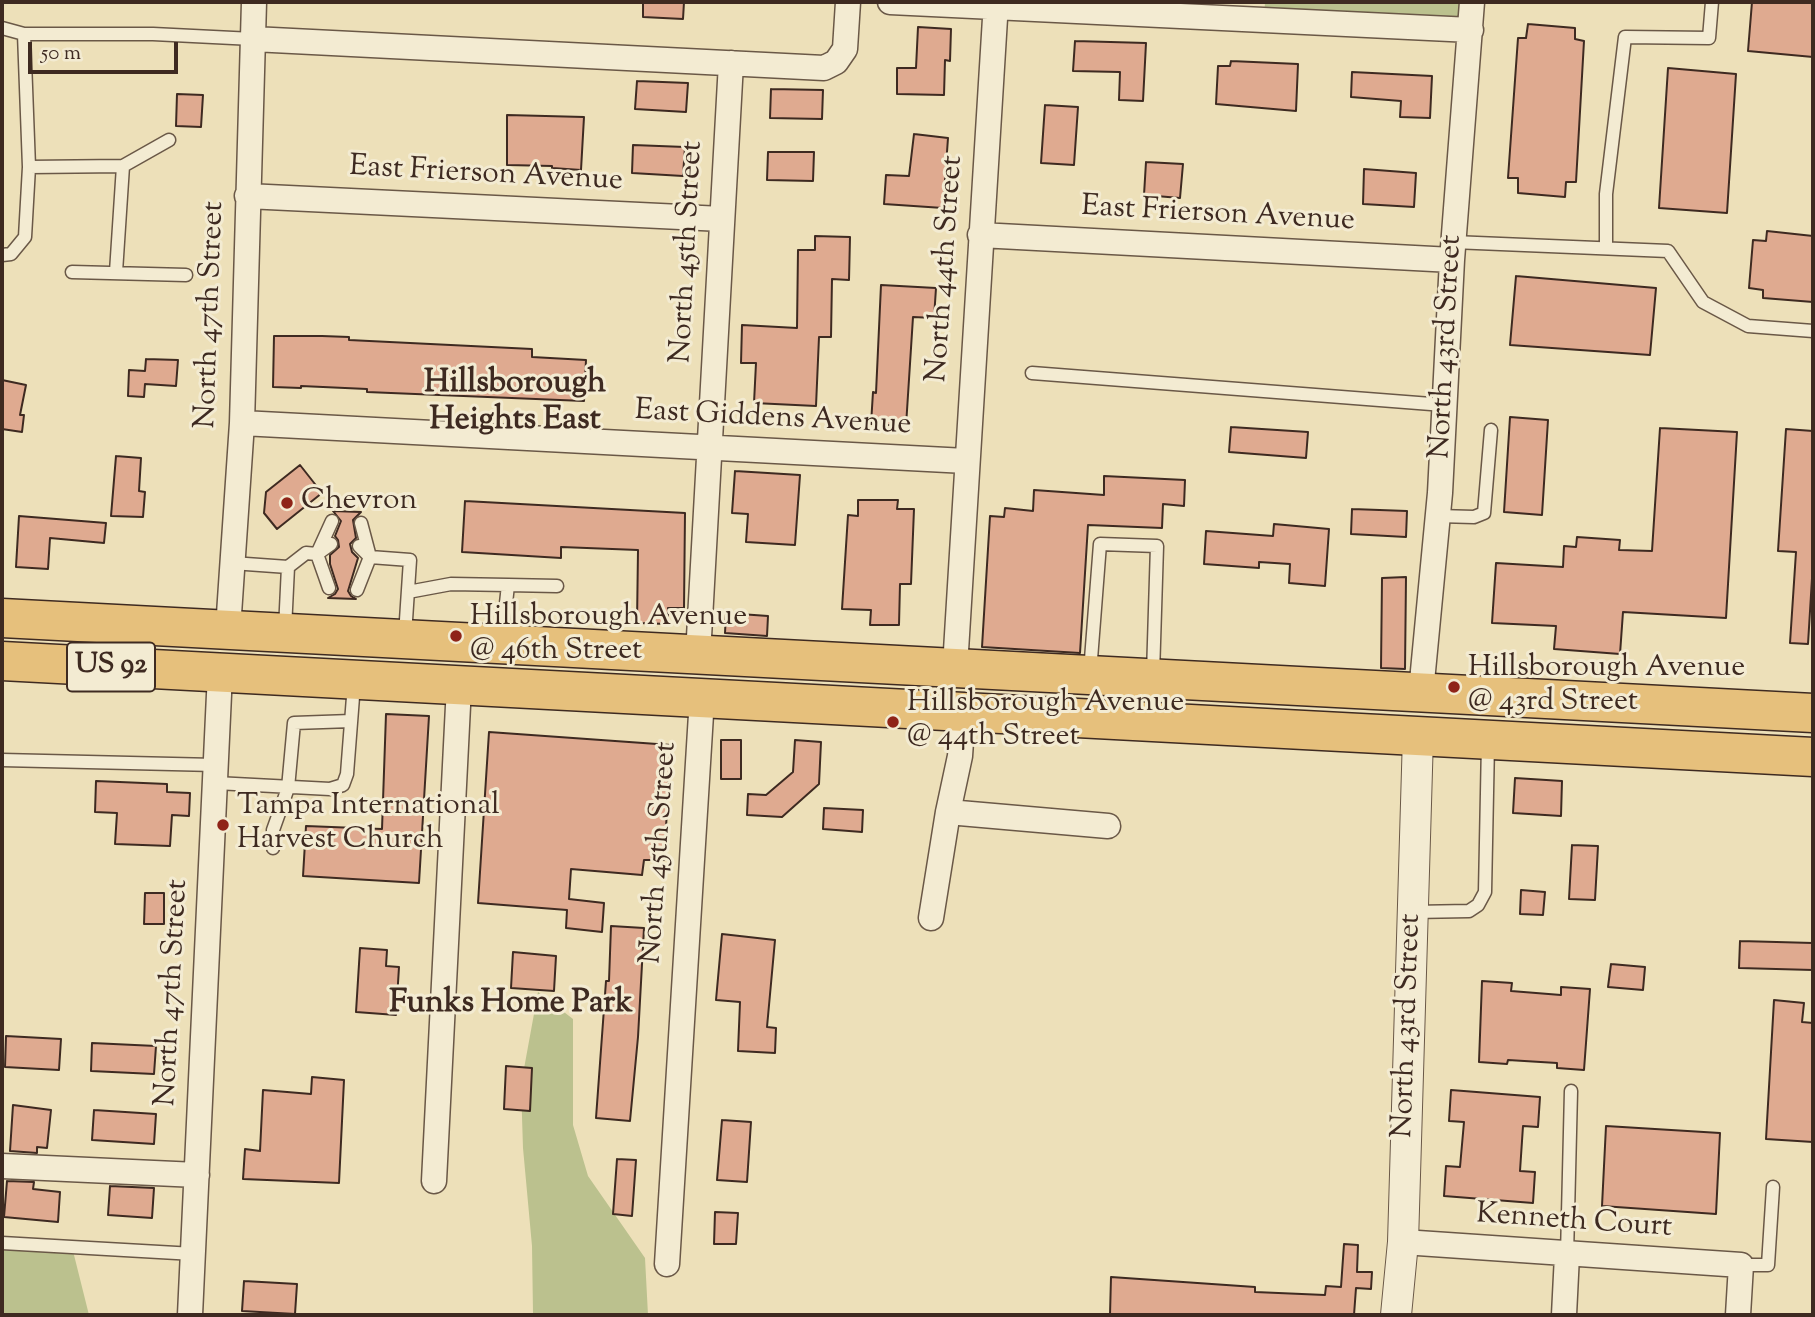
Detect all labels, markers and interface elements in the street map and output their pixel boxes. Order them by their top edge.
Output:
scale bar [32,28,182,72]
text: 50 m [41,39,81,69]
street label: North 45th Street [665,140,713,364]
street label: East Frierson Avenue [348,151,624,201]
street label: North 44th Street [921,154,973,384]
street label: East Frierson Avenue [1080,191,1356,241]
street label: North 47th Street [190,201,234,429]
street label: North 43rd Street [1424,234,1472,460]
district label: Hillsborough Heights East [424,367,606,442]
street label: East Giddens Avenue [634,395,912,445]
place label: Chevron [301,485,417,521]
marker: Chevron [279,495,295,511]
place label: Hillsborough Avenue @ 46th Street [470,601,747,672]
marker: Hillsborough Avenue @ 46th Street [448,628,464,644]
road number: US 92 [67,642,155,692]
place label: Hillsborough Avenue @ 43rd Street [1468,652,1745,722]
marker: Hillsborough Avenue @ 43rd Street [1446,679,1462,695]
place label: Hillsborough Avenue @ 44th Street [907,687,1184,758]
marker: Hillsborough Avenue @ 44th Street [885,714,901,730]
street label: North 45th Street [635,741,687,965]
place label: Tampa International Harvest Church [237,790,500,860]
marker: Tampa International Harvest Church [215,817,231,833]
street label: North 47th Street [150,879,198,1107]
street label: North 43rd Street [1387,913,1431,1139]
district label: Funks Home Park [389,987,633,1025]
street label: Kenneth Court [1475,1198,1673,1248]

